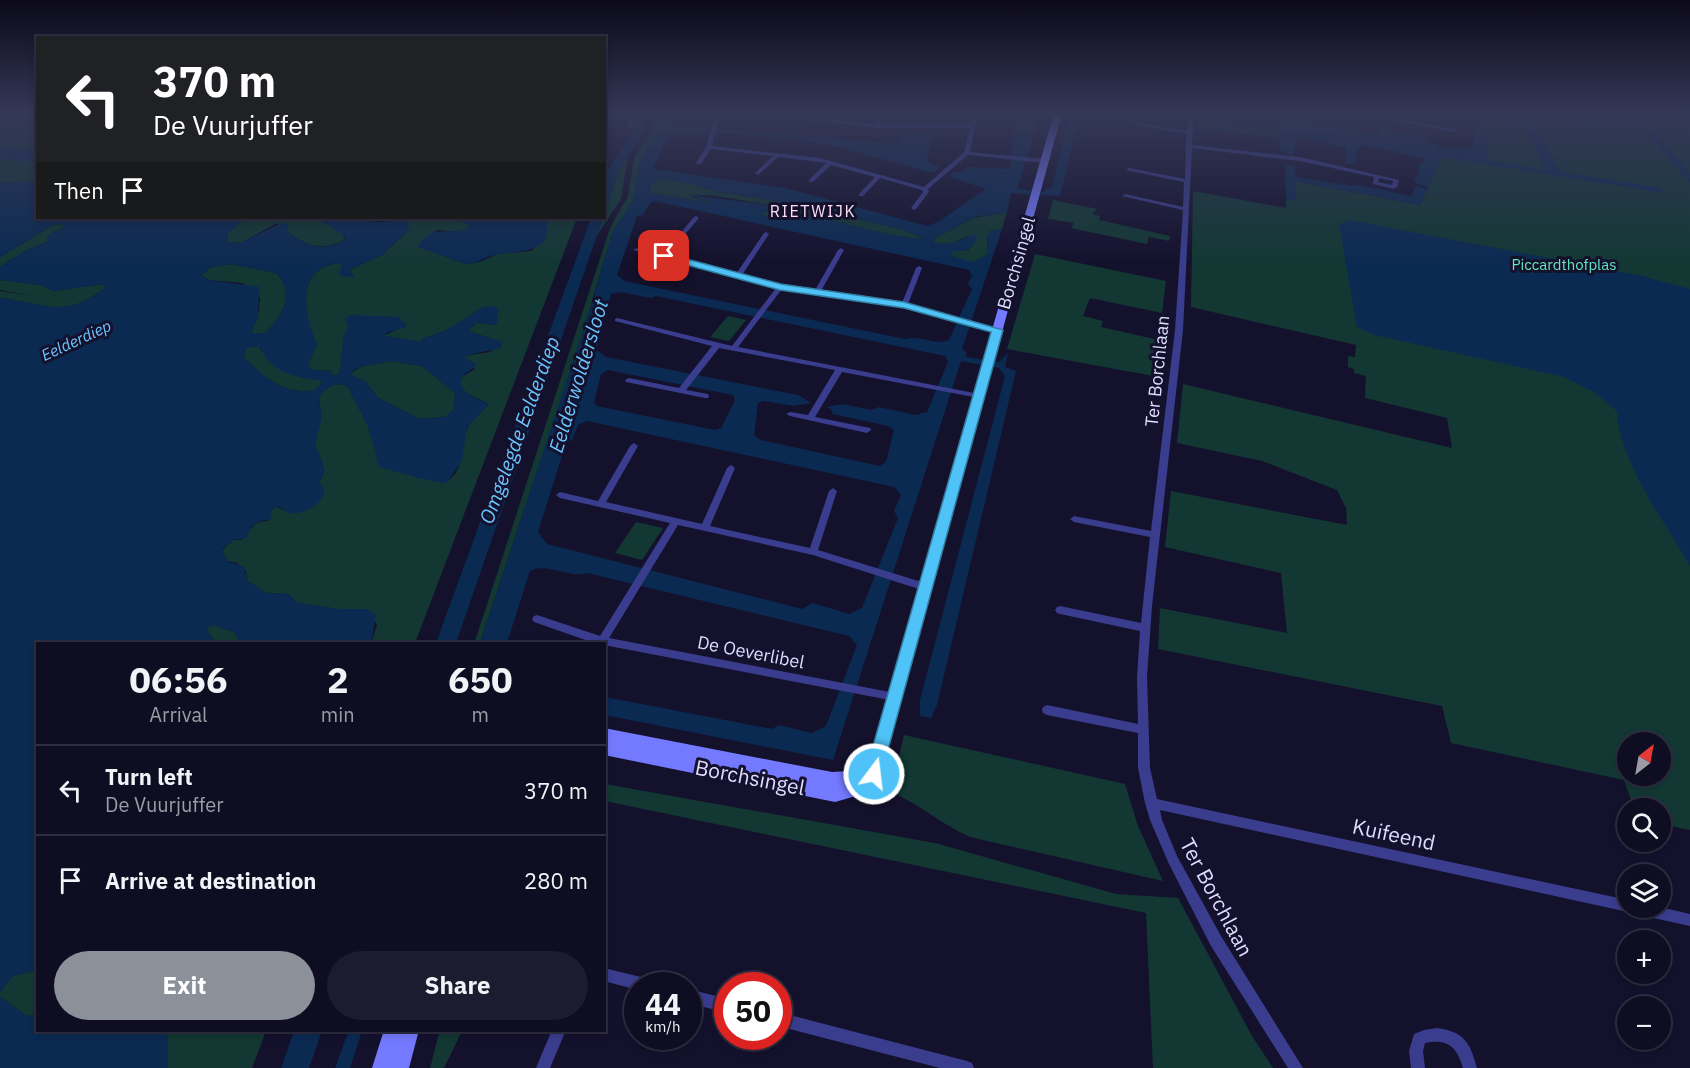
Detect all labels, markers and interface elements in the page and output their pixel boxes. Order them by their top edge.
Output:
text: 370 m [153,54,276,109]
icon: left [54,60,132,138]
text: De Vuurjuffer [153,107,313,142]
icon: arrive [116,174,149,207]
text: Then [54,176,104,205]
district label: RIETWIJK [770,201,856,221]
street label: Borchsingel [992,214,1040,312]
pin [638,230,689,281]
icon: arrive [647,239,680,272]
park label: Piccardthofplas [1511,255,1617,274]
water label: Eelderwoldersloot [542,296,614,456]
street label: Ter Borchlaan [1140,314,1174,428]
water label: Eelderdiep [38,315,114,365]
water label: Omgelegde Eelderdiep [473,333,565,527]
street label: De Oeverlibel [696,630,807,674]
text: 06:56 [129,656,228,703]
text: 2 [327,656,349,703]
text: 650 [448,656,513,703]
text: Arrival [149,701,208,728]
text: min [321,701,355,728]
text: m [472,701,489,728]
north arrow [1617,732,1671,786]
map controls [1617,732,1671,1050]
position arrow [842,742,906,806]
street label: Borchsingel [693,753,808,801]
text: Turn left [105,762,193,791]
icon: left [54,774,87,807]
text: 370 m [524,776,588,805]
text: De Vuurjuffer [105,791,224,818]
button: search [1617,798,1671,852]
street label: Kuifeend [1350,812,1438,856]
street label: Ter Borchlaan [1174,833,1260,961]
icon: arrive [54,864,87,897]
button: layers [1617,864,1671,918]
text: Arrive at destination [105,866,316,895]
text: 280 m [524,866,588,895]
button: + [1617,930,1671,984]
button: Exit [54,951,315,1020]
button: Share [327,951,588,1020]
speed limit sign: 50 [714,972,792,1050]
text: 44 [645,984,681,1023]
button: − [1617,996,1671,1050]
text: km/h [645,1017,681,1036]

